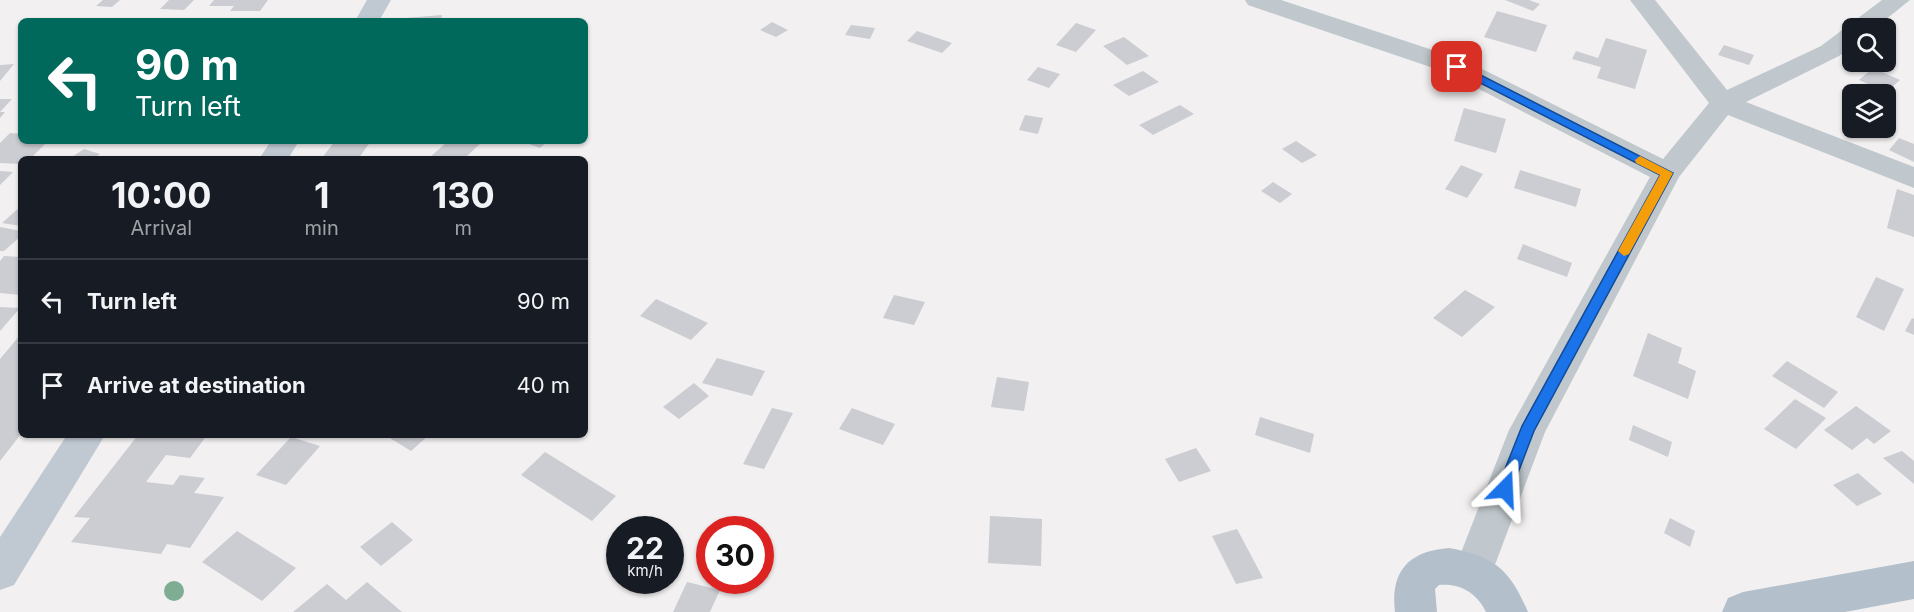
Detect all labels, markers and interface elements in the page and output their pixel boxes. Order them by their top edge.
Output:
map controls [1842,18,1896,138]
button: search [1842,18,1896,72]
text: 90 m [135,39,239,90]
pin [1431,41,1482,92]
icon: left [36,42,114,120]
icon: arrive [1440,50,1473,83]
button: layers [1842,84,1896,138]
text: Turn left [135,90,241,123]
text: 10:00 [111,173,211,217]
text: 1 [314,173,329,217]
text: 130 [432,173,495,217]
text: Arrival [131,216,192,240]
text: min [305,216,339,240]
text: m [455,216,472,240]
icon: left [36,285,69,318]
text: Turn left [87,288,177,314]
text: 90 m [517,288,570,314]
icon: arrive [36,369,69,402]
text: Arrive at destination [87,372,306,398]
text: 40 m [516,372,570,398]
position arrow [1473,457,1537,521]
speed limit sign: 30 [696,516,774,594]
text: 22 [626,530,664,566]
text: km/h [627,561,663,580]

